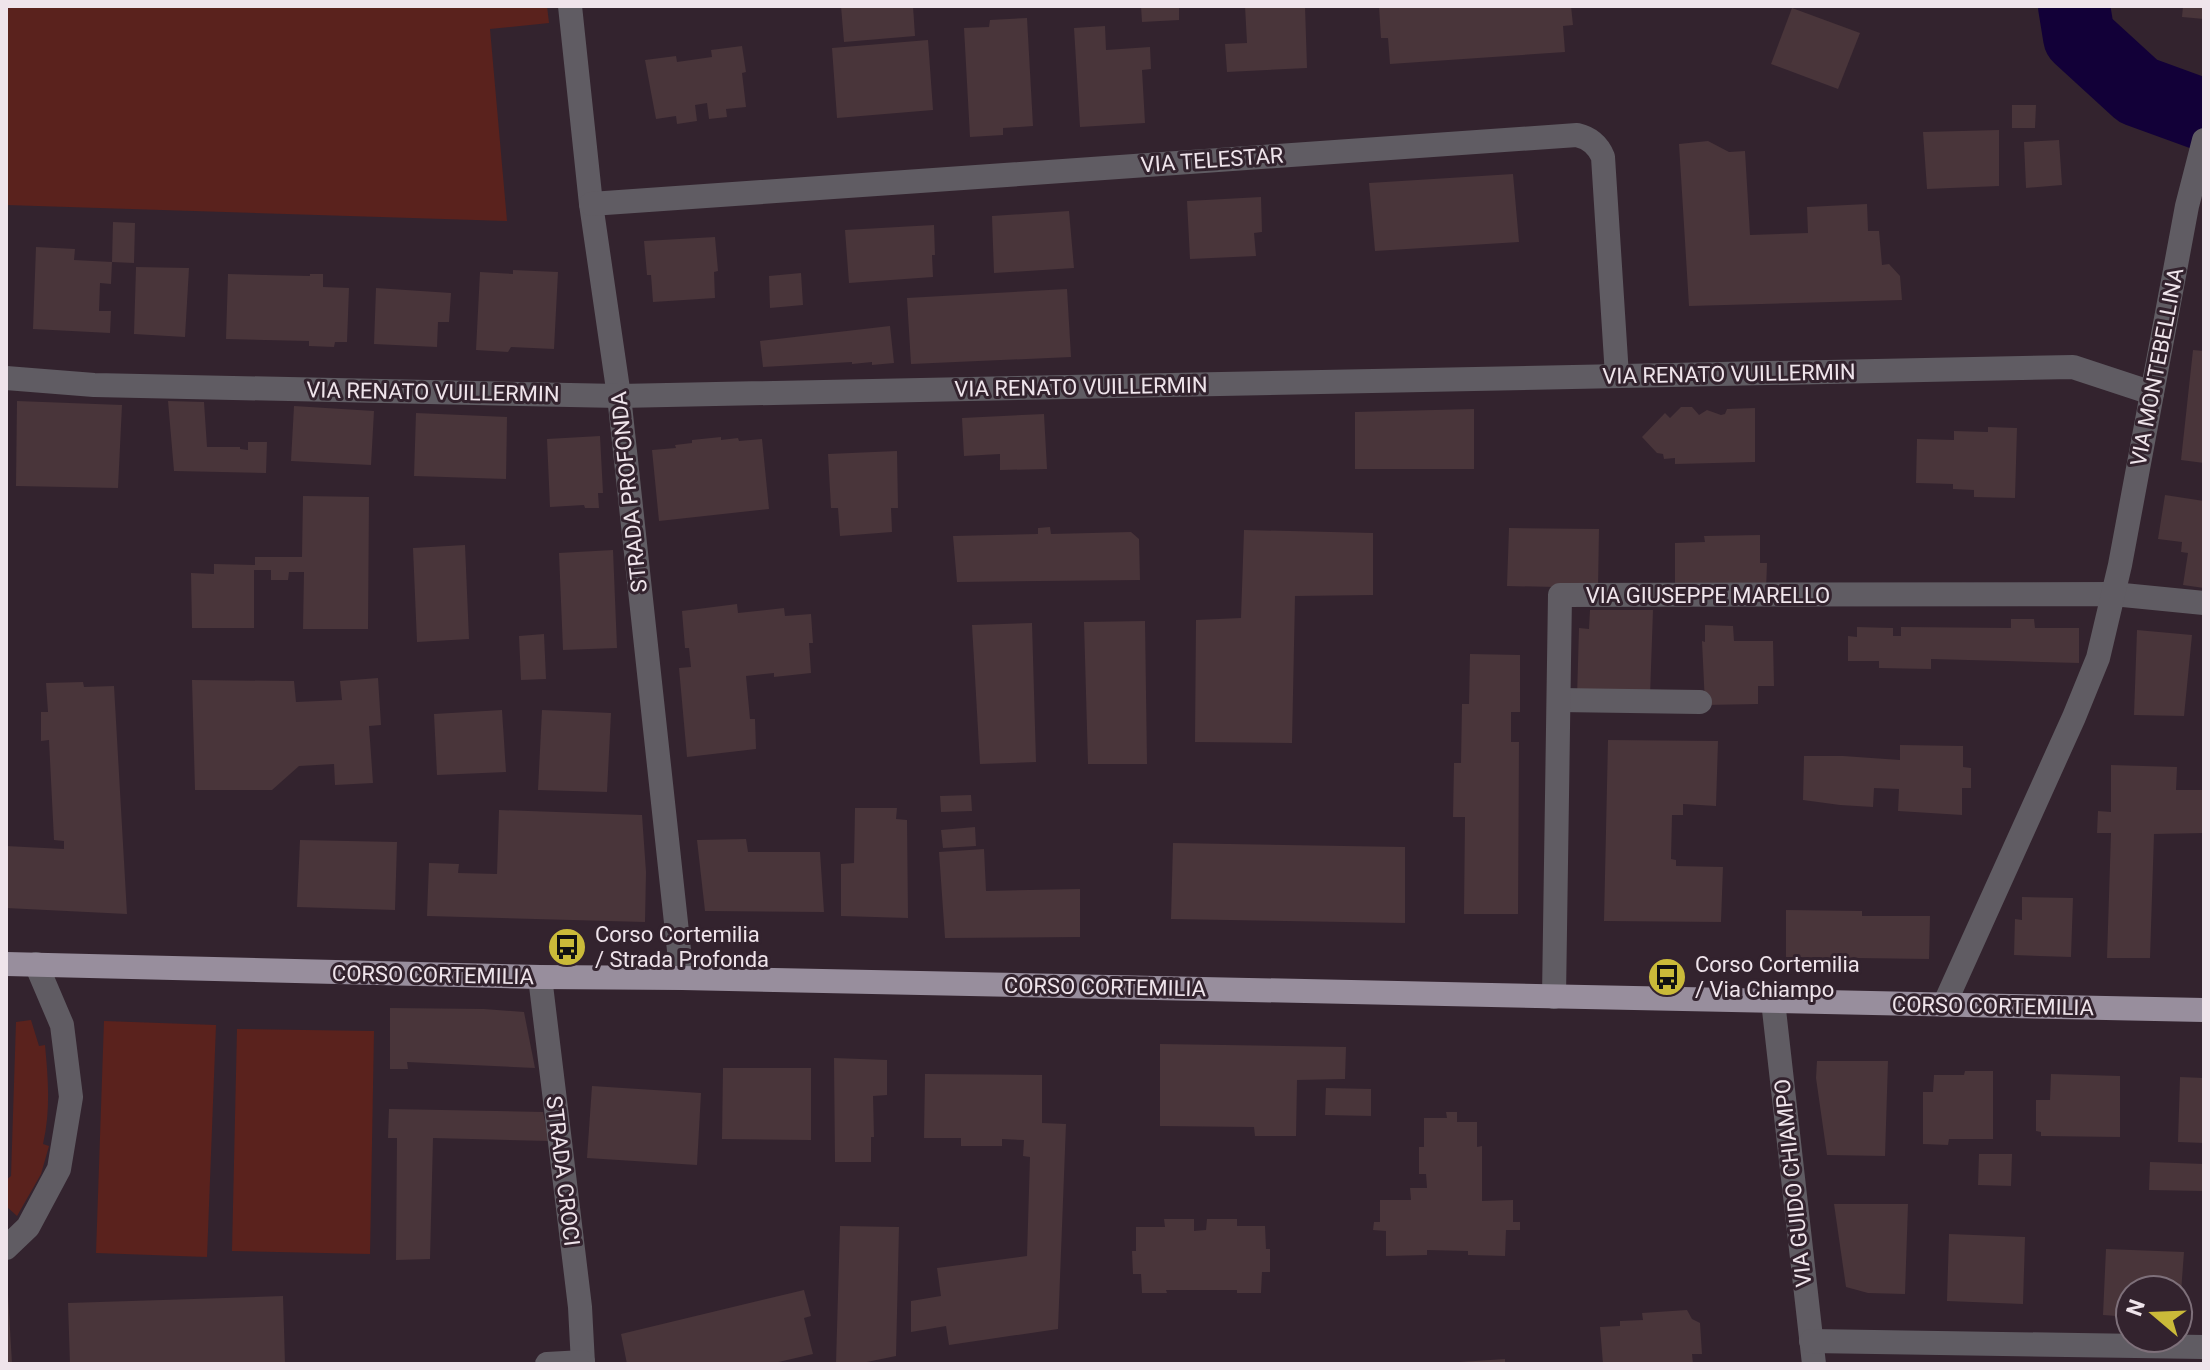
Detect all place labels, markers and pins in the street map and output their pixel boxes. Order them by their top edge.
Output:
place label: Corso Cortemilia / Strada Profonda [595,922,769,972]
bus stop icon: Corso Cortemilia / Strada Profonda [546,926,588,968]
place label: Corso Cortemilia / Via Chiampo [1695,952,1860,1002]
bus stop icon: Corso Cortemilia / Via Chiampo [1646,956,1688,998]

